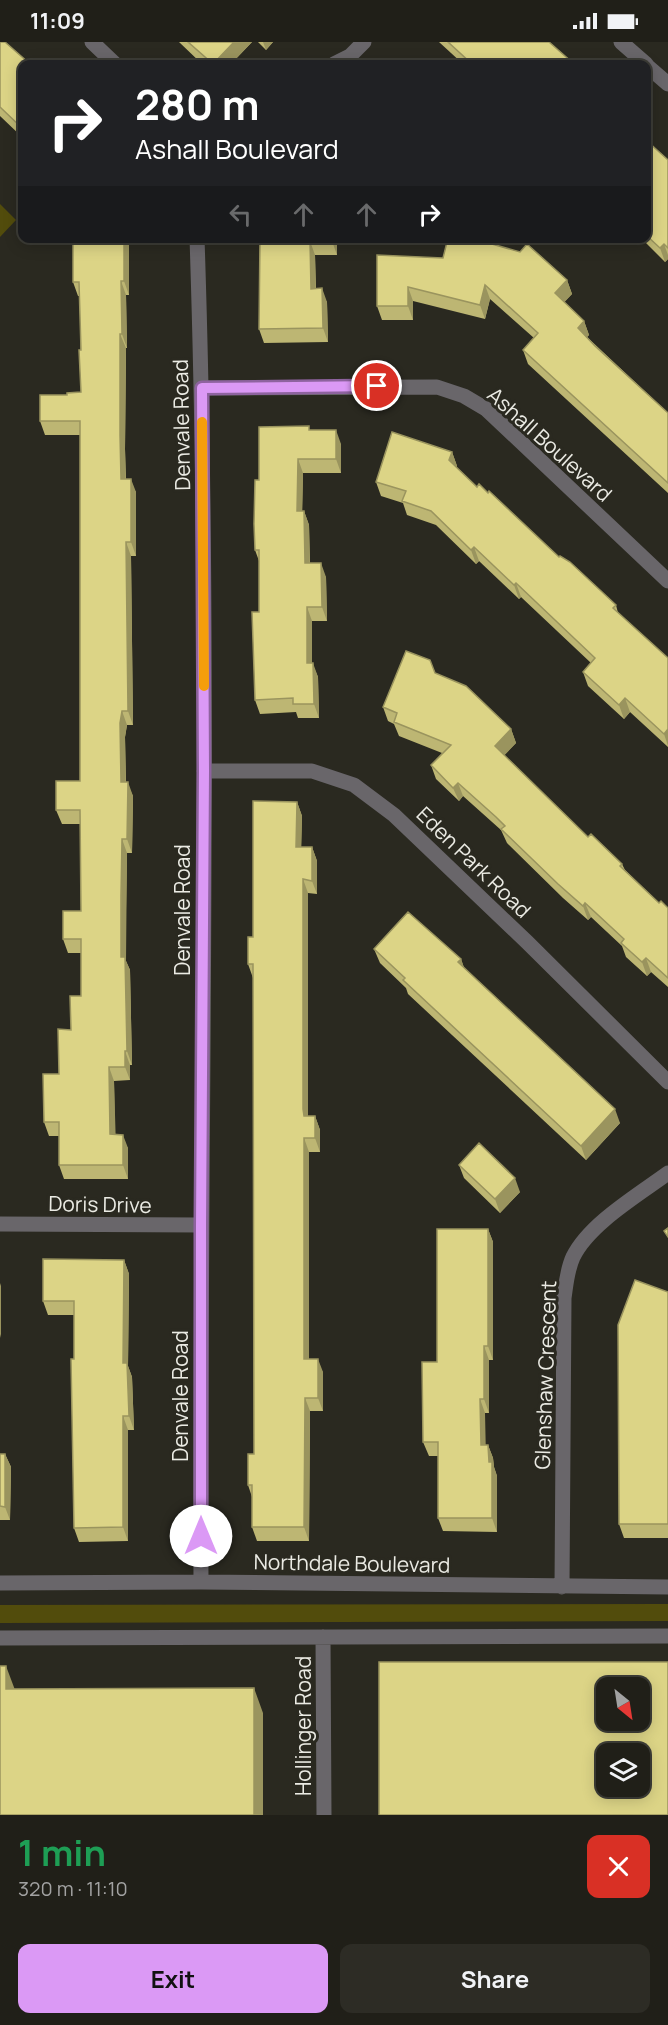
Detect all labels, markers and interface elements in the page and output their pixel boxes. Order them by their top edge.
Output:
text: 11:09 [30,6,85,36]
text: 280 m [135,75,260,133]
icon: right [36,84,114,162]
text: Ashall Boulevard [135,130,339,167]
icon: left [224,198,257,231]
icon: ahead [287,198,320,231]
icon: ahead [350,198,383,231]
icon: right [413,198,446,231]
street label: Denvale Road [166,359,196,491]
pin [351,360,402,411]
icon: arrive [360,369,393,402]
street label: Ashall Boulevard [482,381,618,507]
street label: Eden Park Road [411,800,537,924]
street label: Denvale Road [168,844,196,976]
street label: Doris Drive [48,1189,152,1219]
street label: Glenshaw Crescent [528,1280,562,1470]
street label: Denvale Road [166,1330,194,1462]
position arrow [169,1504,233,1568]
street label: Northdale Boulevard [253,1547,451,1579]
street label: Hollinger Road [289,1656,317,1796]
north arrow [596,1677,650,1731]
map controls [596,1677,650,1797]
button: layers [596,1743,650,1797]
text: 1 min [18,1828,106,1877]
button: close [587,1835,650,1898]
text: 320 m · 11:10 [18,1875,128,1902]
button: Exit [18,1944,328,2013]
button: Share [340,1944,650,2013]

